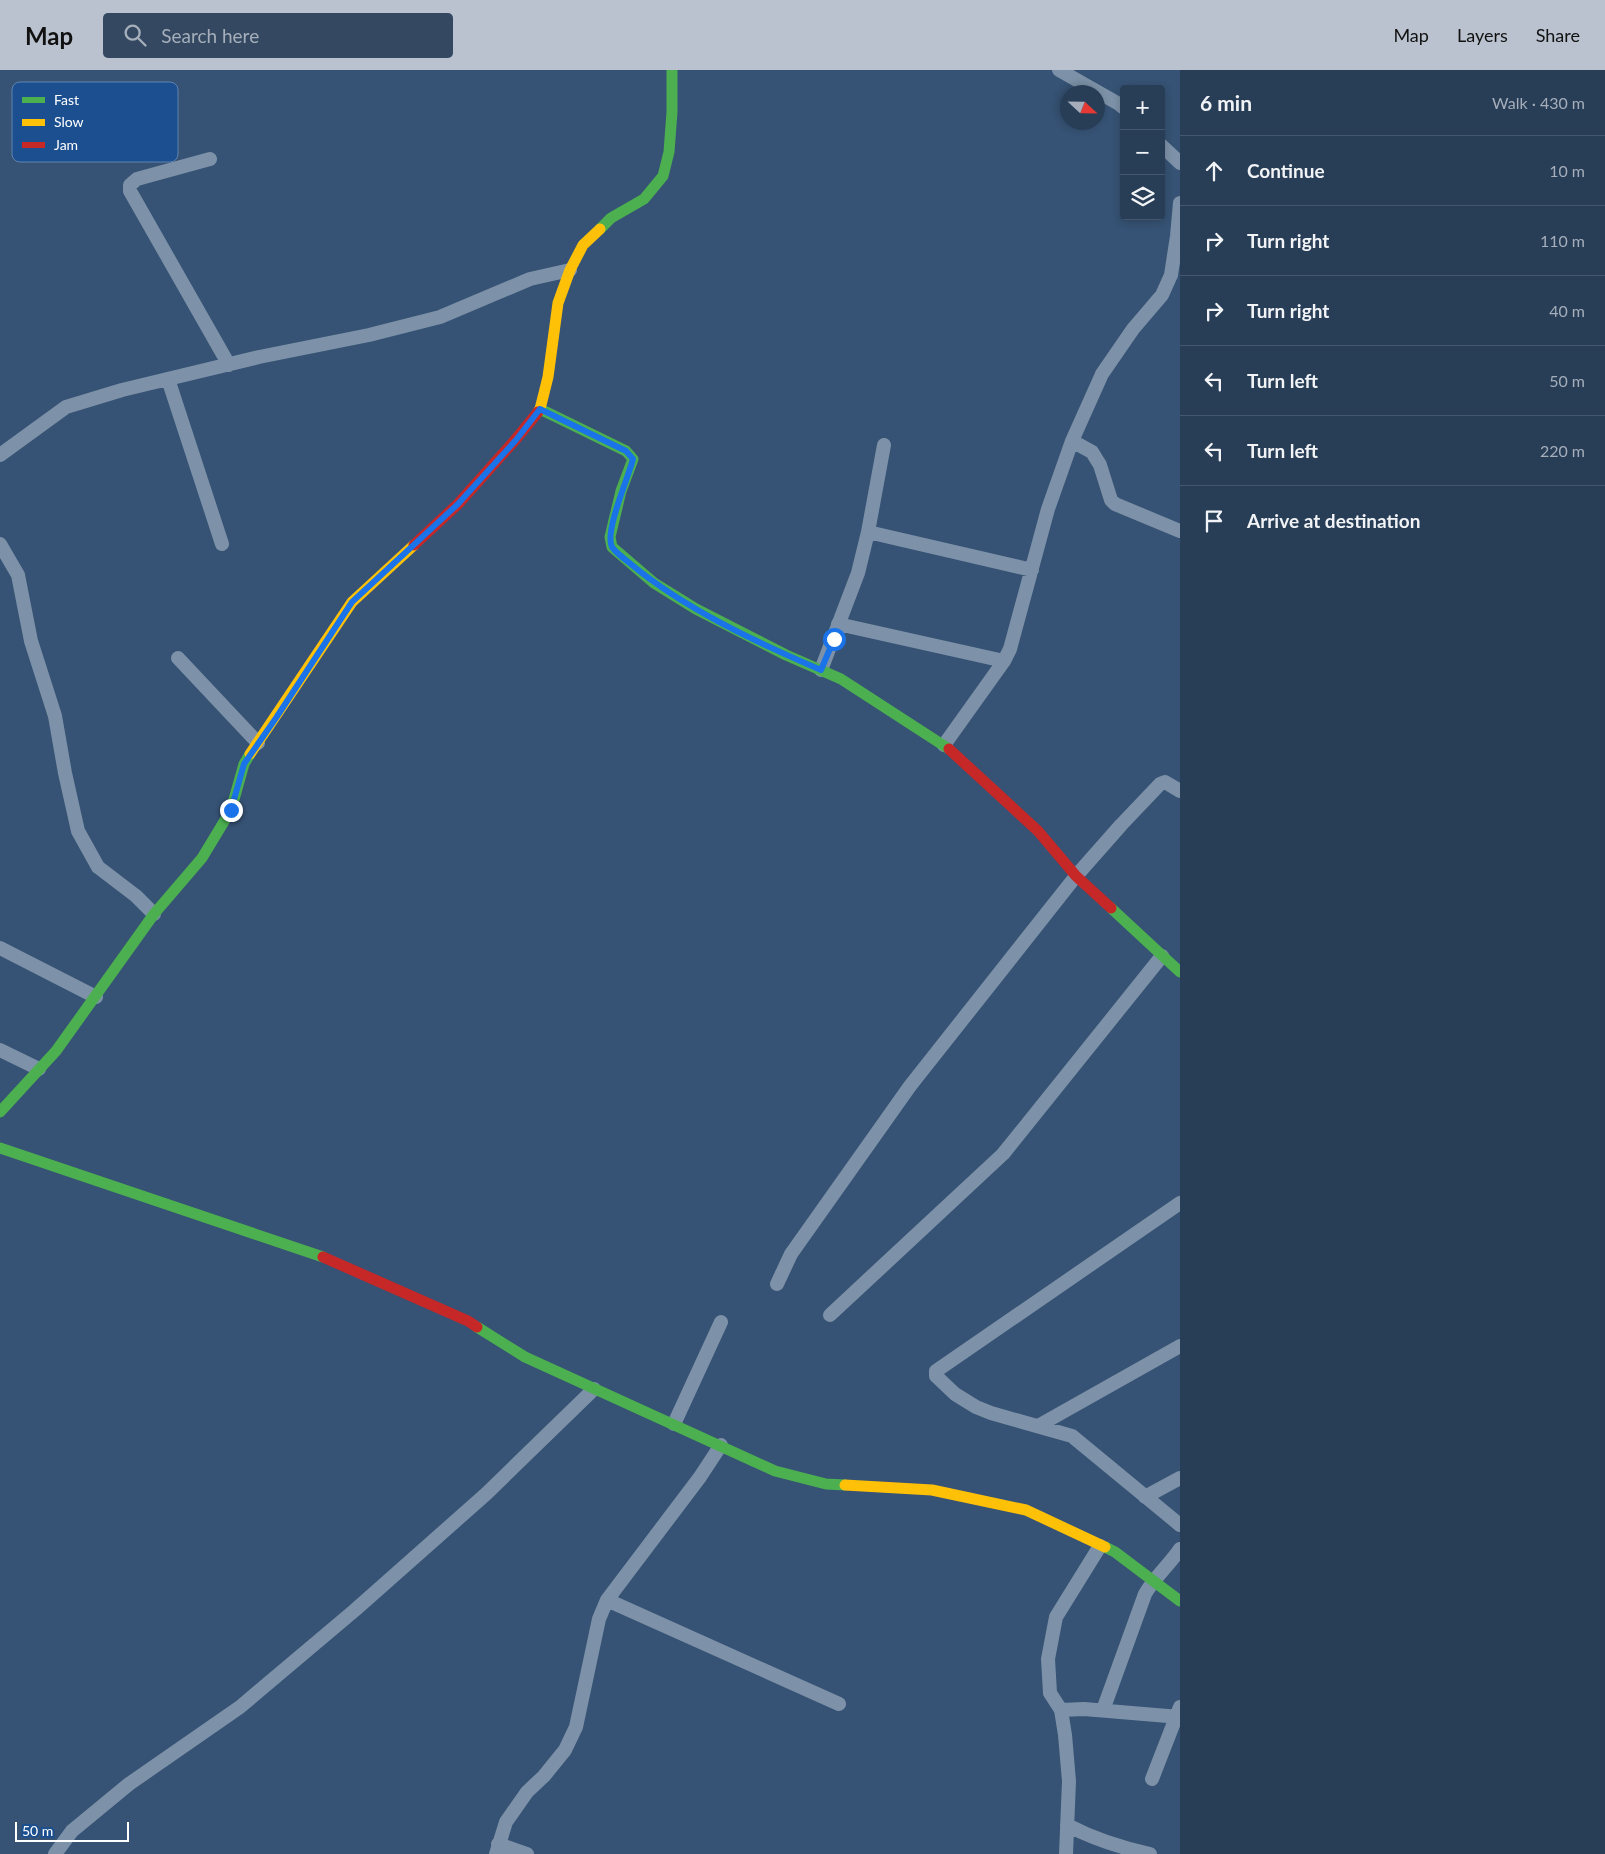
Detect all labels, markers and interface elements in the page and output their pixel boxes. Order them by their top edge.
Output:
search box [103,13,453,58]
text: Map [25,21,73,50]
icon: search [121,21,149,49]
text: Search here [161,24,259,47]
text: Map [1393,24,1429,46]
text: Layers [1457,24,1508,46]
text: Share [1536,24,1580,46]
legend [12,82,178,162]
north arrow [1060,85,1105,130]
map controls [1120,85,1165,220]
button: + [1120,85,1165,130]
text: 6 min [1200,90,1252,115]
text: Fast [54,91,79,108]
text: Walk · 430 m [1492,93,1585,112]
text: Slow [54,113,84,130]
button: − [1120,130,1165,175]
text: Jam [54,136,78,153]
icon: ahead [1200,157,1228,185]
text: Continue [1247,159,1325,182]
text: 10 m [1549,161,1585,180]
button: layers [1120,175,1165,220]
icon: right [1200,227,1228,255]
text: Turn right [1247,229,1329,252]
text: 110 m [1540,231,1585,250]
icon: right [1200,297,1228,325]
text: Turn right [1247,299,1329,322]
text: 40 m [1549,301,1585,320]
icon: left [1200,367,1228,395]
text: Turn left [1247,369,1318,392]
text: 50 m [1549,371,1585,390]
icon: left [1200,437,1228,465]
text: Turn left [1247,439,1318,462]
text: 220 m [1540,441,1585,460]
icon: arrive [1200,507,1228,535]
text: Arrive at destination [1247,509,1420,532]
route start [823,628,846,651]
route end [220,799,243,822]
scale bar [15,1819,129,1842]
text: 50 m [22,1822,53,1839]

